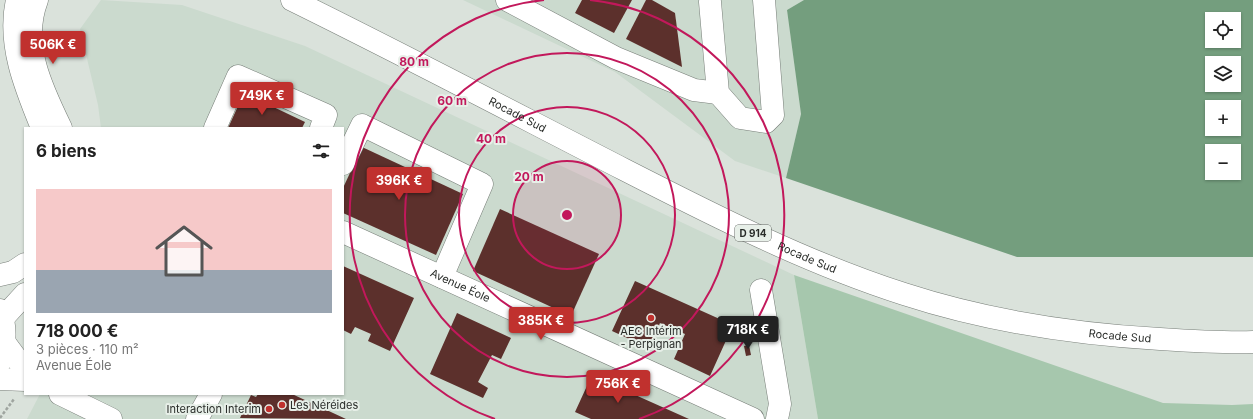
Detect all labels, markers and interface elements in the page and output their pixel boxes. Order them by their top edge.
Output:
map controls [1205,12,1241,180]
button: locate [1205,12,1241,48]
pin: 506K € [20,31,86,65]
text: 506K € [30,36,76,52]
text: 80 m [399,54,429,69]
button: layers [1205,56,1241,92]
pin: 749K € [229,82,295,116]
text: 749K € [239,87,285,103]
text: 60 m [437,93,467,108]
street label: Rocade Sud [486,94,549,135]
button: + [1205,100,1241,136]
text: 40 m [476,131,506,146]
icon: filters [310,140,332,162]
text: 6 biens [36,141,97,161]
button: − [1205,144,1241,180]
pin: 396K € [366,167,432,201]
text: 20 m [514,169,544,184]
text: 396K € [376,172,422,188]
centre of rings [560,208,574,222]
icon: home [148,215,220,287]
road number: D 914 [735,225,771,241]
street label: Rocade Sud [775,239,839,276]
street label: Avenue Éole [428,266,492,305]
pin: 385K € [508,307,574,341]
text: 385K € [518,312,564,328]
marker: AEC Intérim - Perpignan [646,313,656,323]
pin: 718K € [715,316,781,350]
text: 718 000 € [36,321,118,341]
text: 718K € [727,321,769,337]
place label: AEC Intérim - Perpignan [620,324,682,351]
street label: Rocade Sud [1088,326,1152,345]
text: 3 pièces · 110 m² [36,341,139,357]
text: Avenue Éole [36,357,112,373]
pin: 756K € [585,370,651,404]
text: 756K € [595,375,641,391]
place label: Les Néréides [290,398,358,412]
marker: Les Néréides [277,400,287,410]
place label: Interaction Interim [167,402,261,416]
marker: Interaction Interim [264,404,274,414]

